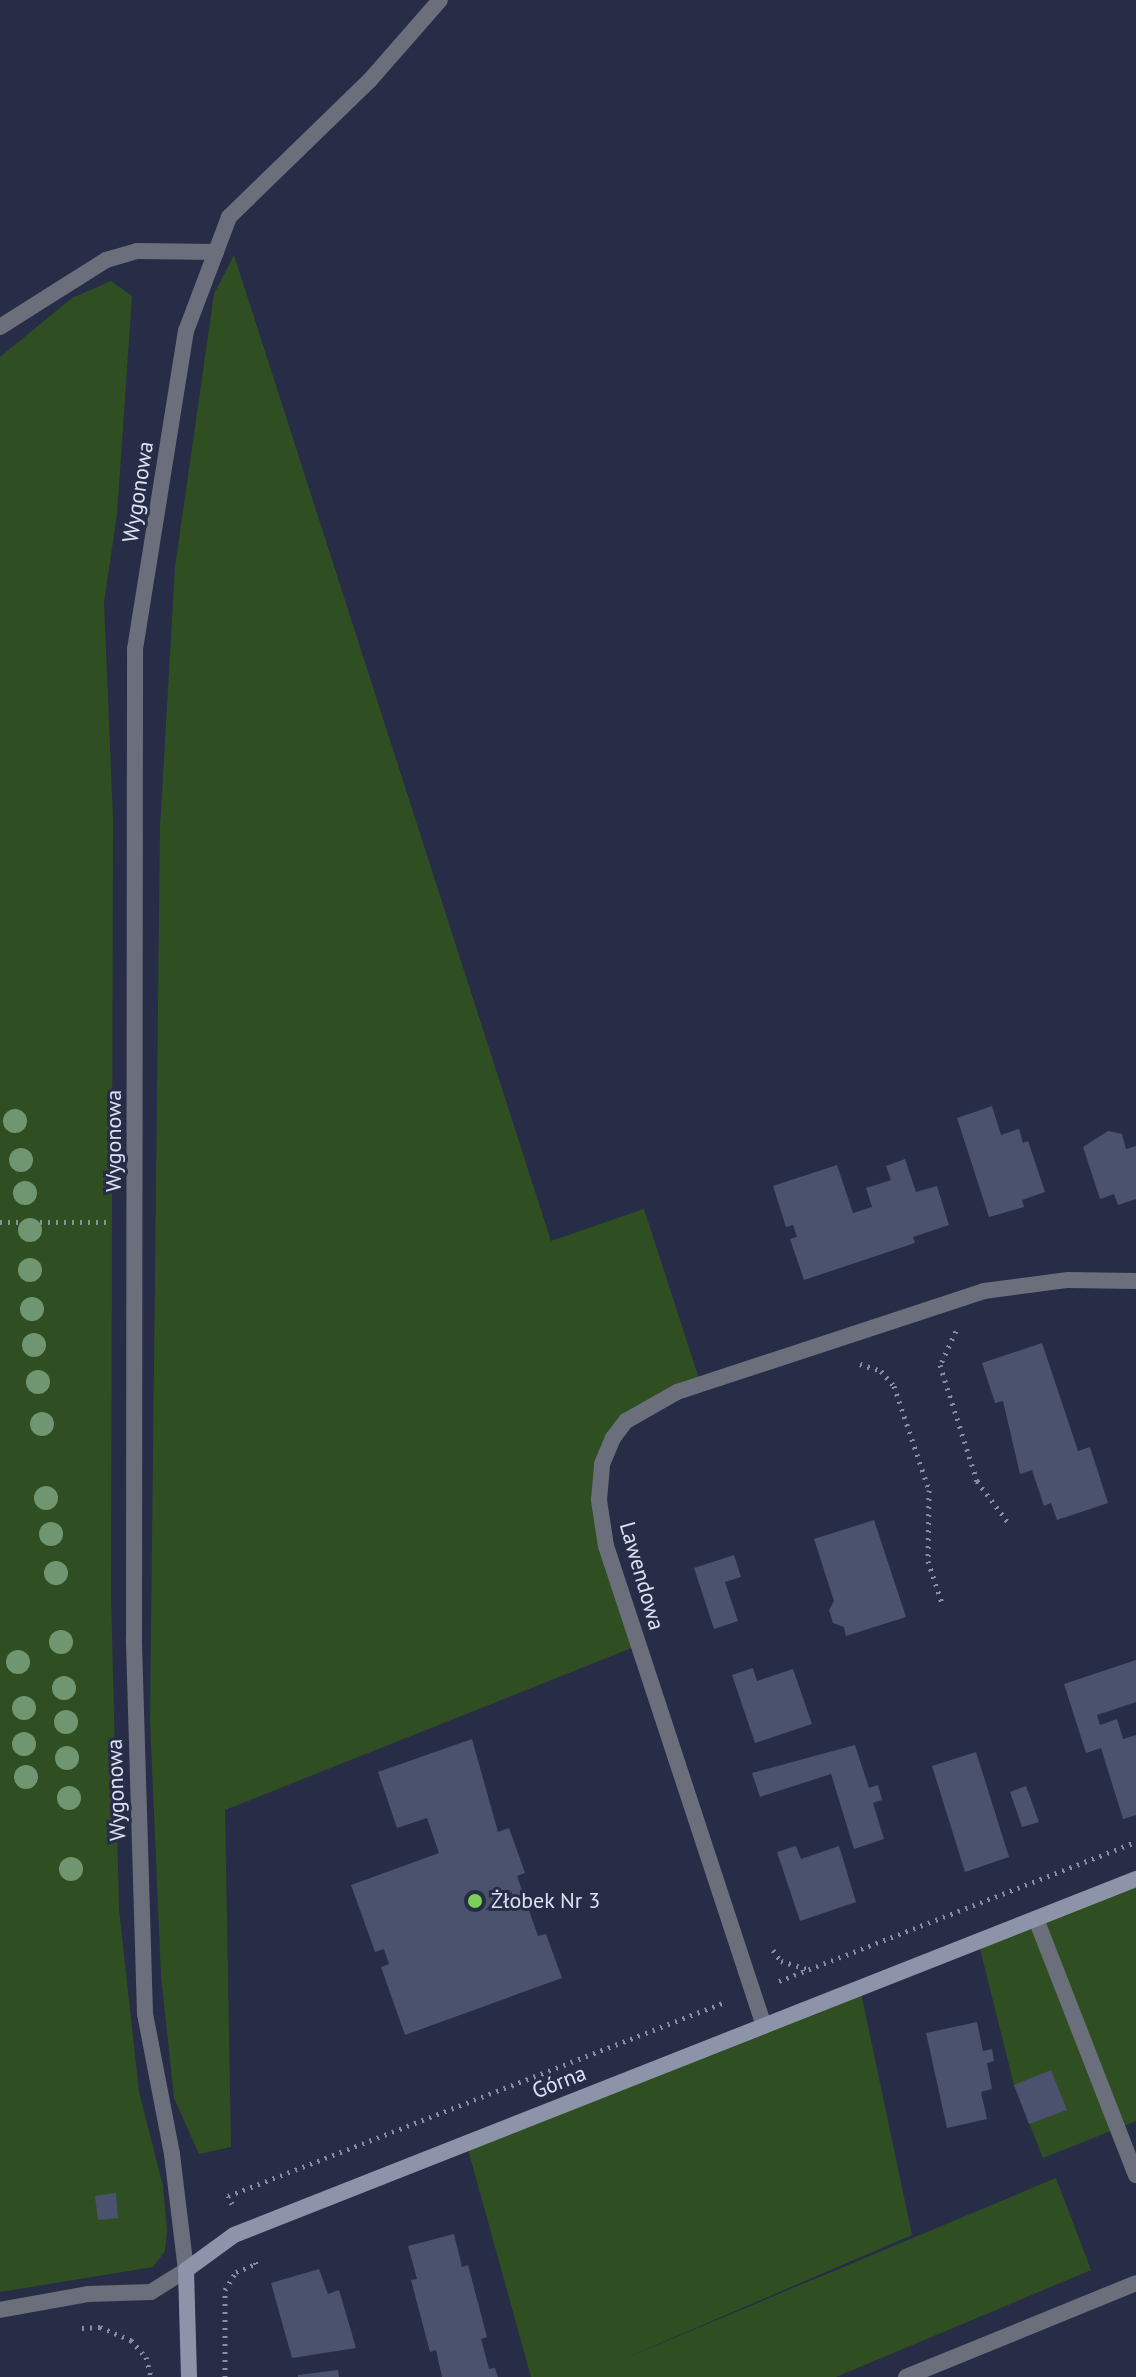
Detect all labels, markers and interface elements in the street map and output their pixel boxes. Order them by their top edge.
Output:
street label: Wygonowa [117,439,159,545]
street label: Wygonowa [101,1090,127,1192]
street label: Lawendowa [614,1519,670,1633]
street label: Wygonowa [101,1738,131,1842]
place label: Żłobek Nr 3 [491,1888,601,1914]
marker: Żłobek Nr 3 [466,1892,484,1910]
street label: Górna [528,2060,590,2104]

